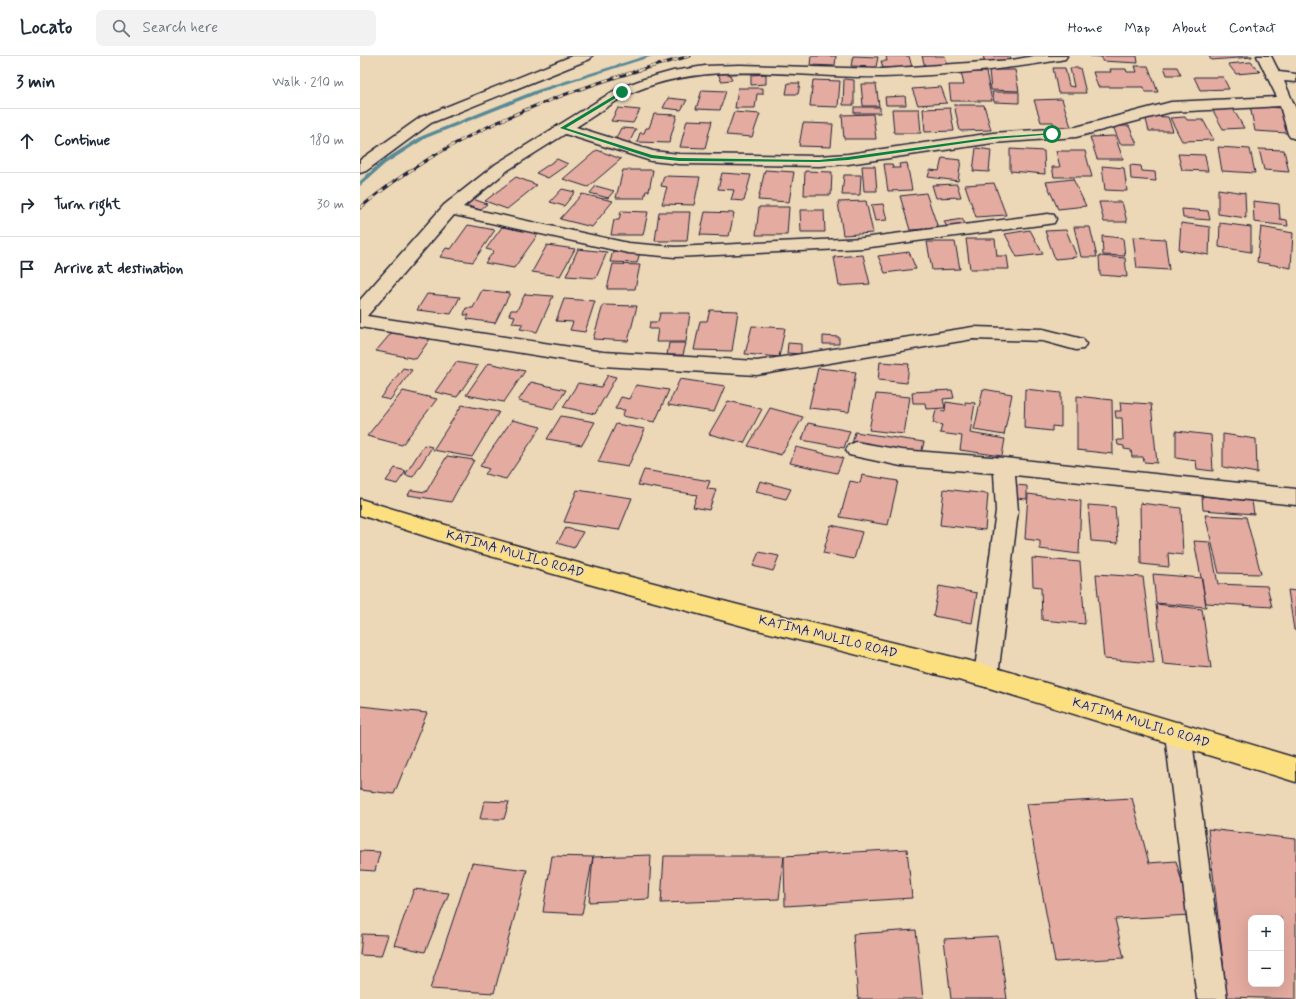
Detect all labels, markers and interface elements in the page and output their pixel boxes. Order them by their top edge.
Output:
search box [96,10,376,46]
text: Locato [20,15,72,40]
icon: search [110,17,132,39]
text: Search here [142,18,218,38]
text: Home [1068,19,1102,37]
text: Map [1124,19,1150,37]
text: About [1172,19,1207,37]
text: Contact [1229,19,1276,37]
text: 3 min [16,71,55,93]
text: Walk · 210 m [272,74,344,91]
route end [613,83,631,101]
route start [1043,125,1061,143]
icon: ahead [16,130,38,152]
text: Continue [54,131,110,151]
text: 180 m [309,132,344,149]
icon: right [16,194,38,216]
text: Turn right [54,195,121,215]
text: 30 m [317,196,344,213]
icon: arrive [16,258,38,280]
text: Arrive at destination [54,259,183,279]
street label: KATIMA MULILO ROAD [444,526,586,582]
street label: KATIMA MULILO ROAD [757,612,899,662]
street label: KATIMA MULILO ROAD [1070,694,1212,752]
map controls [1248,915,1284,987]
button: + [1248,915,1284,951]
button: − [1248,951,1284,987]

